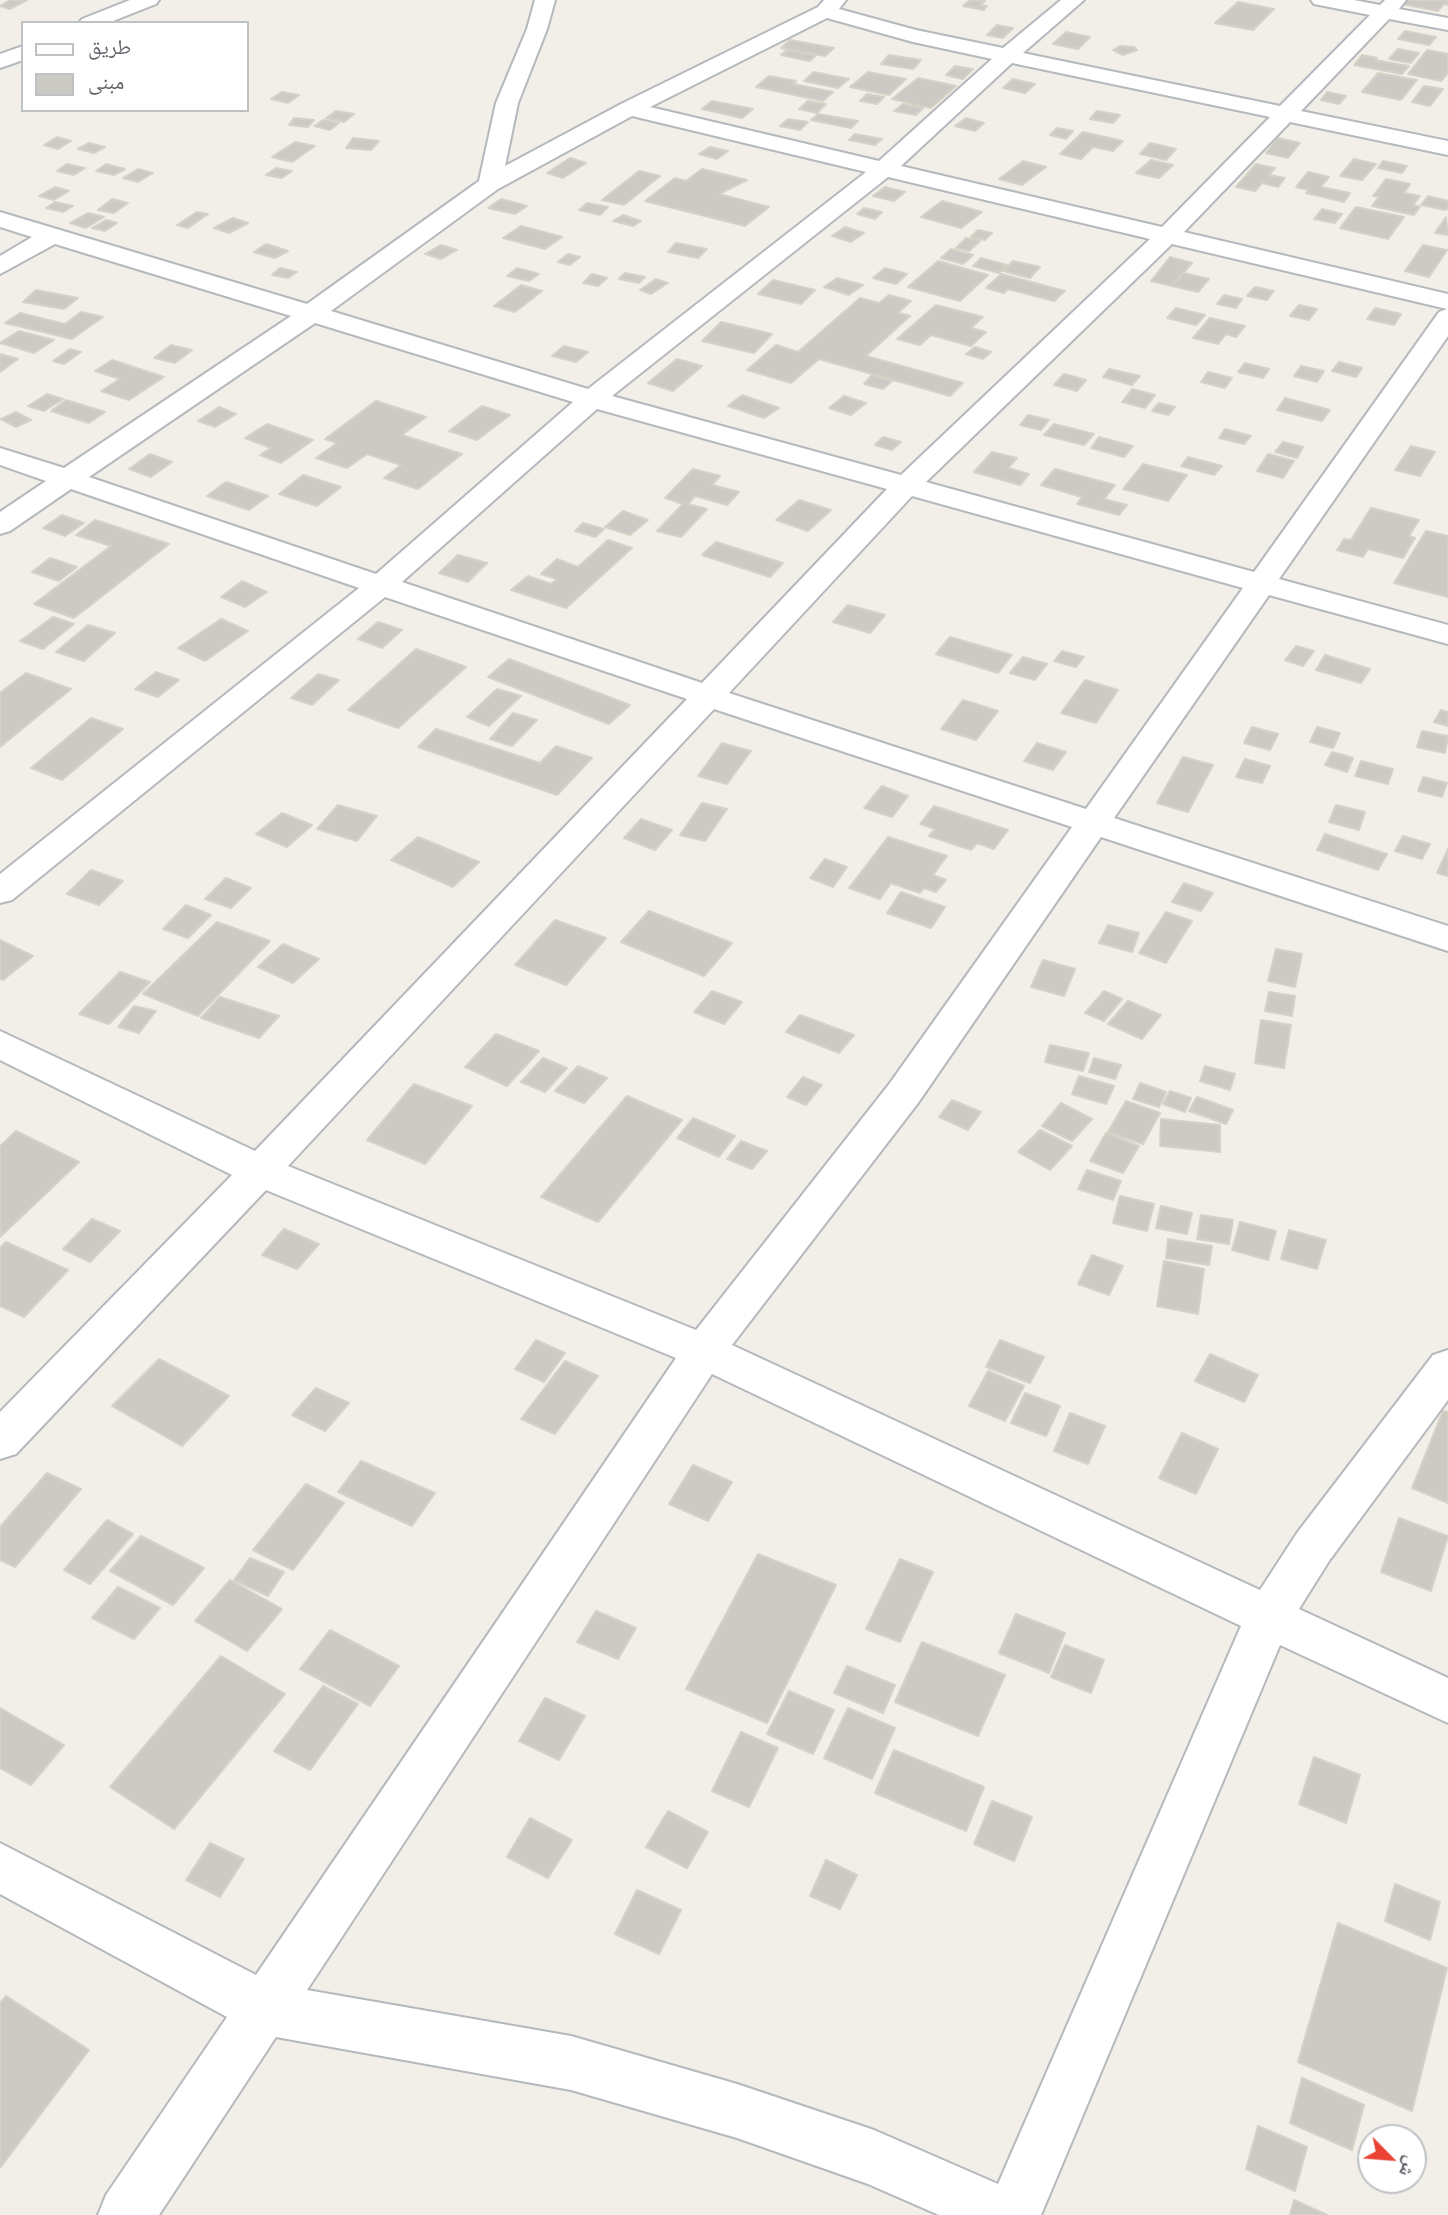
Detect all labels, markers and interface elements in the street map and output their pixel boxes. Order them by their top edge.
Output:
legend [21,21,248,112]
text: طريق [88,33,131,58]
text: مبنى [88,68,124,93]
north arrow [1357,2124,1427,2194]
text: ش [1395,2153,1424,2181]

